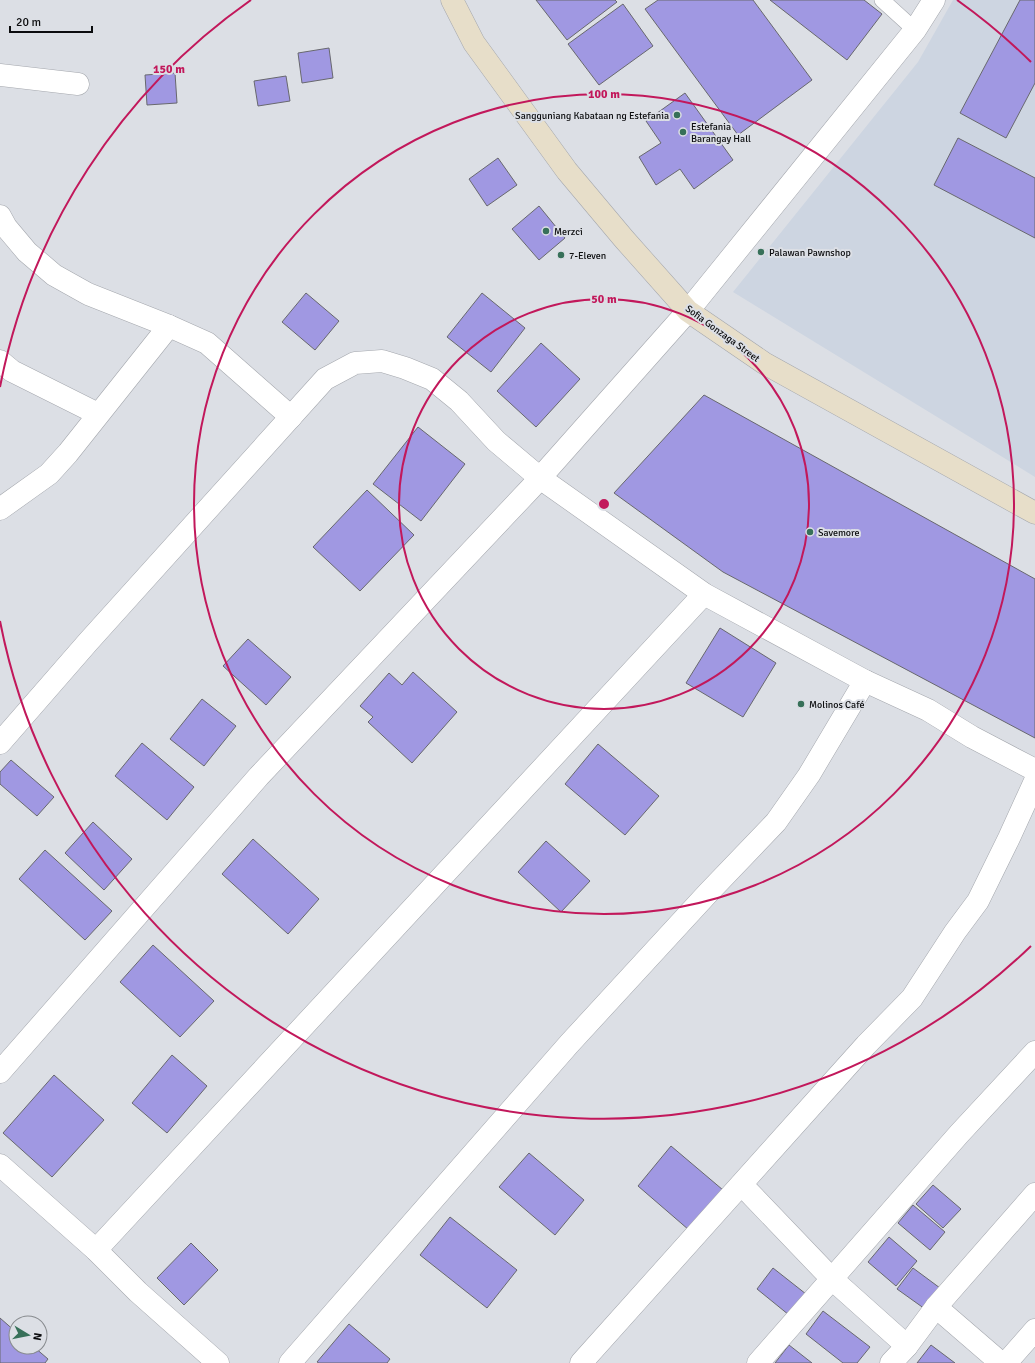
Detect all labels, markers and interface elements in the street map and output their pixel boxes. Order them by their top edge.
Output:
scale bar [10,8,92,34]
text: 20 m [16,15,41,30]
text: 150 m [153,62,185,77]
text: 100 m [588,87,620,102]
place label: Sangguniang Kabataan ng Estefania [515,110,669,122]
marker: Sangguniang Kabataan ng Estefania [672,110,682,120]
place label: Estefania Barangay Hall [691,121,751,145]
marker: Estefania Barangay Hall [678,127,688,137]
marker: Merzci [541,226,551,236]
place label: Merzci [554,226,583,238]
marker: Palawan Pawnshop [756,247,766,257]
place label: Palawan Pawnshop [769,247,851,259]
marker: 7-Eleven [556,250,566,260]
place label: 7-Eleven [569,250,606,262]
text: 50 m [591,292,617,307]
street label: Sofia Gonzaga Street [683,303,762,365]
centre of rings [597,497,611,511]
marker: Savemore [805,527,815,537]
place label: Savemore [818,527,860,539]
marker: Molinos Café [796,699,806,709]
place label: Molinos Café [809,699,864,711]
north arrow [8,1315,48,1355]
text: N [30,1332,44,1342]

